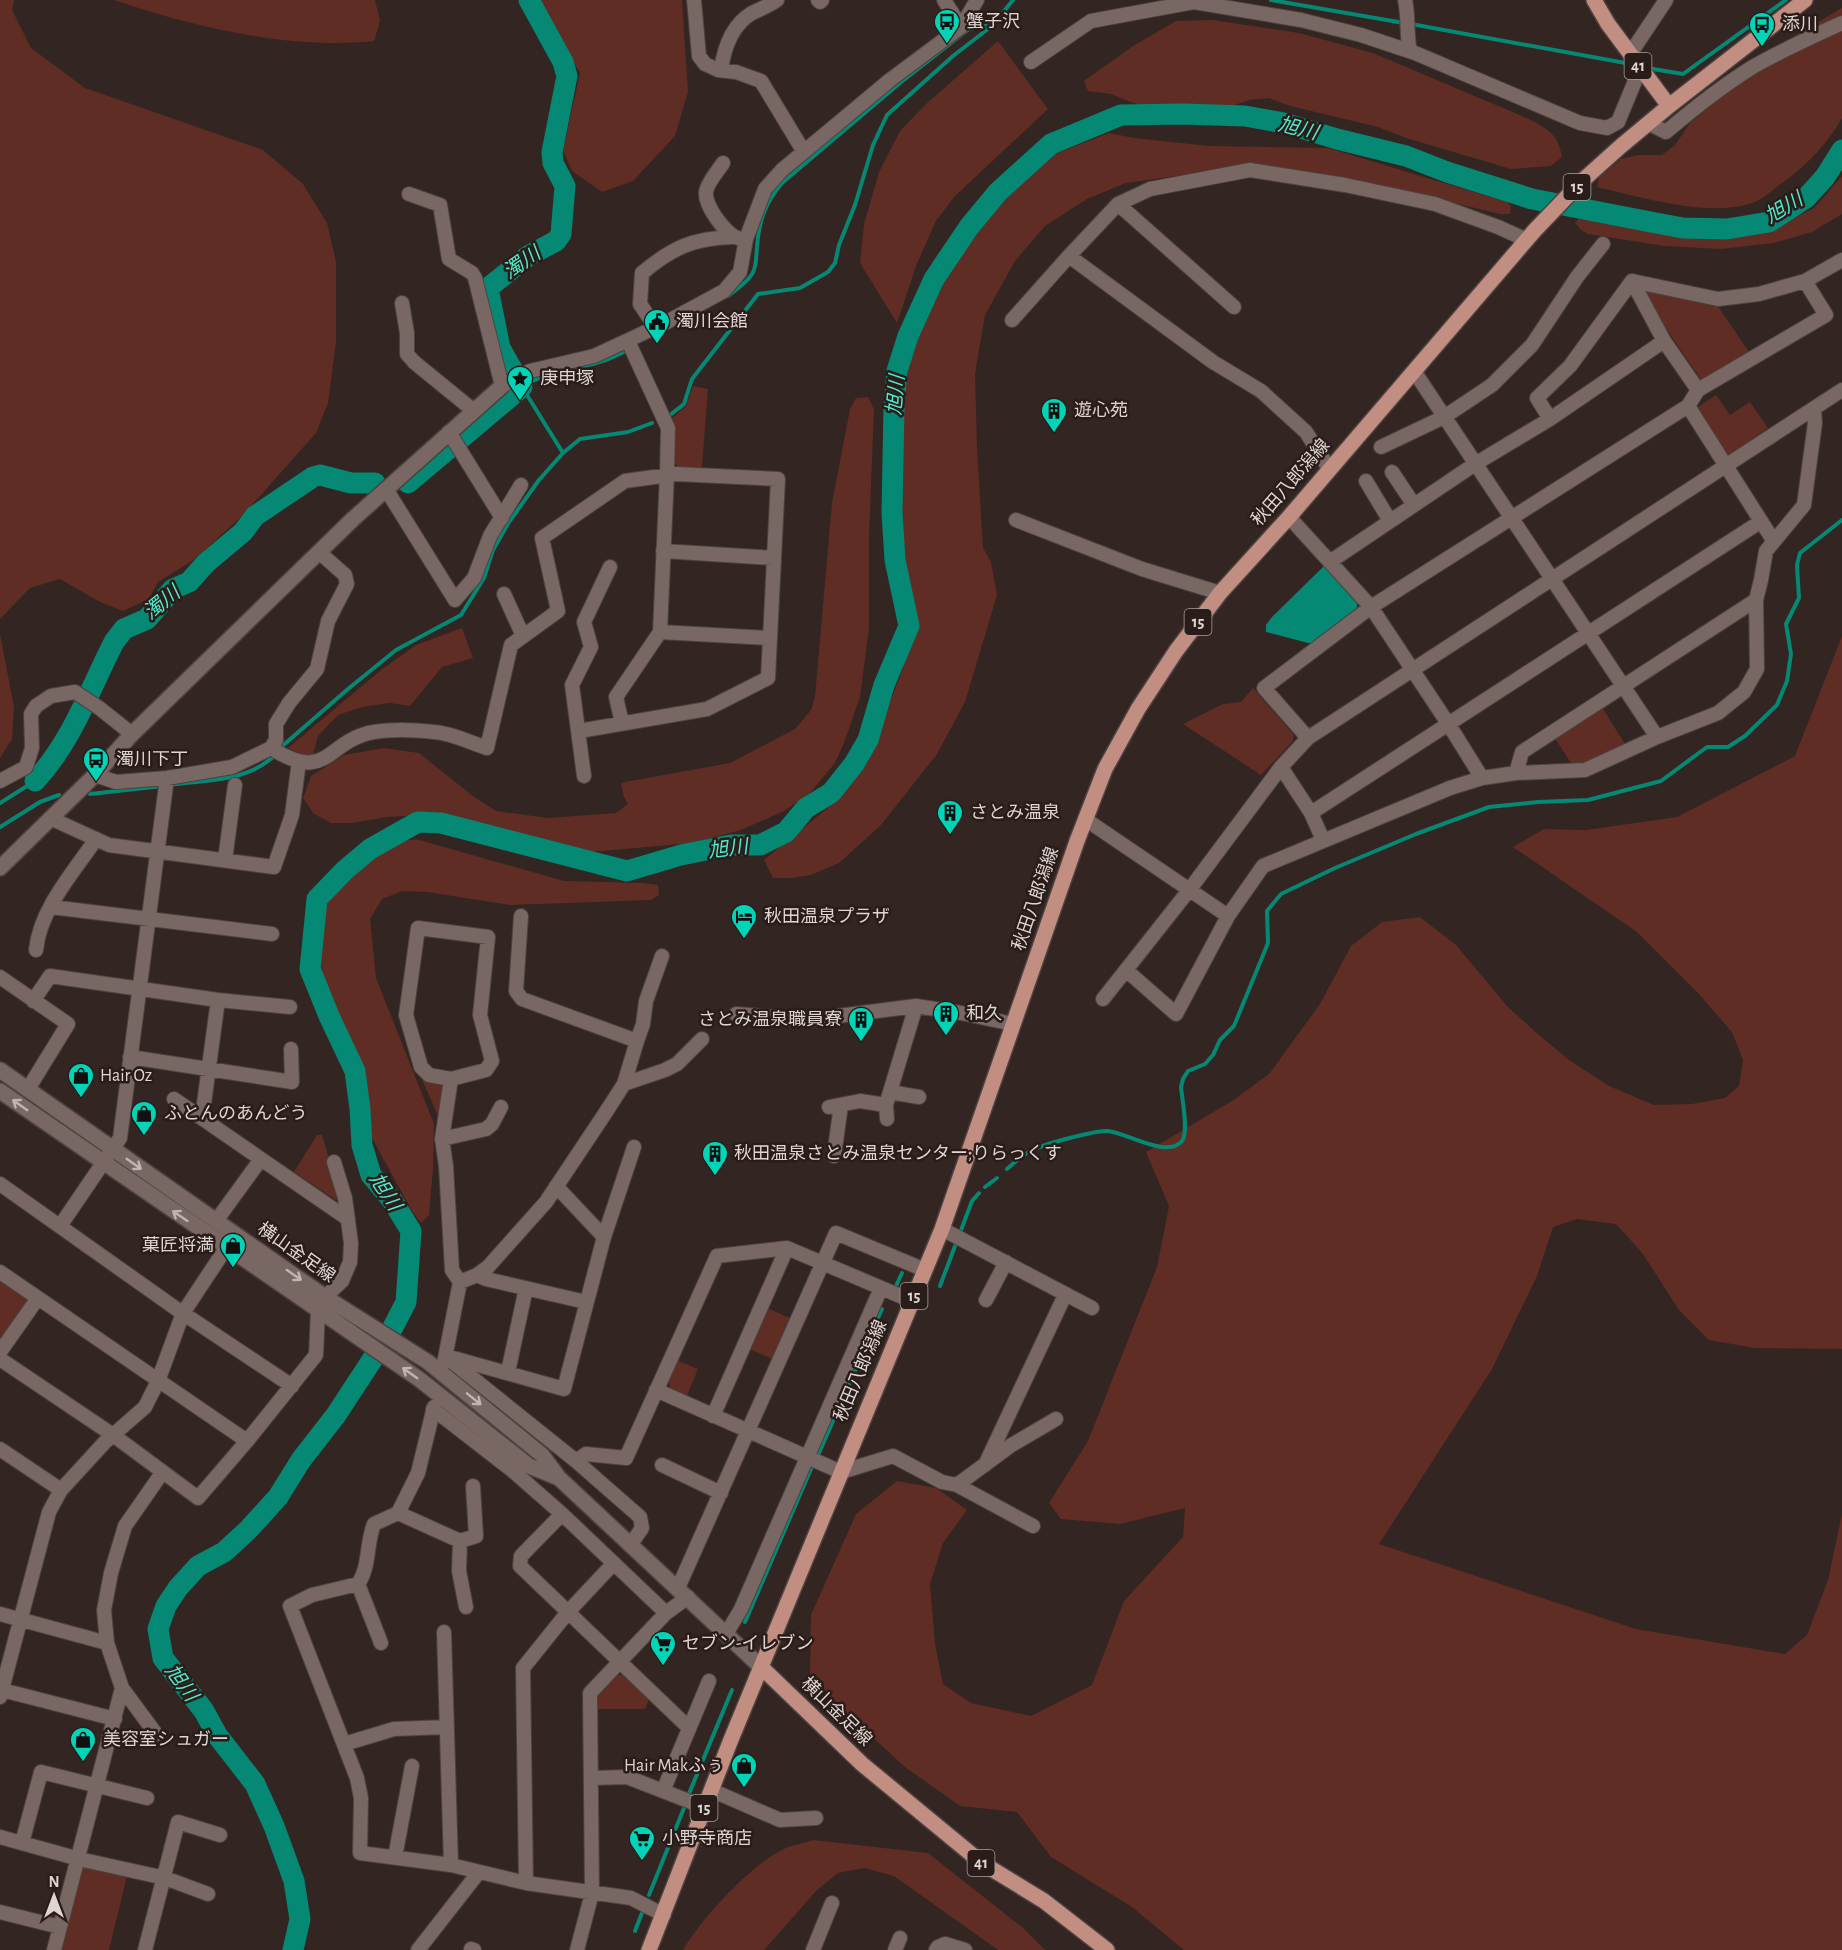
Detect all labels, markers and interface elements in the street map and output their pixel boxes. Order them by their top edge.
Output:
bus stop icon: 蟹子沢 [932,7,962,45]
bus stop icon: 添川 [1747,10,1777,48]
place label: 蟹子沢 [966,12,1020,31]
place label: 添川 [1782,14,1818,34]
road number: 41 [1624,53,1652,79]
water label: 旭川 [1276,113,1322,144]
road number: 15 [1564,174,1590,200]
water label: 旭川 [1761,187,1808,227]
water label: 濁川 [499,241,546,283]
public building icon: 濁川会館 [642,307,672,345]
place label: 濁川会館 [676,312,748,331]
place icon: 庚申塚 [505,364,535,402]
place label: 庚申塚 [540,369,594,388]
water label: 旭川 [883,372,908,416]
building icon: 遊心苑 [1039,396,1069,434]
place label: 遊心苑 [1074,400,1128,420]
street label: 秋田八郎潟線 [1247,435,1333,530]
water label: 濁川 [140,581,185,623]
road number: 15 [1184,609,1212,635]
bus stop icon: 濁川下丁 [81,745,111,783]
place label: 濁川下丁 [116,750,188,769]
building icon: さとみ温泉 [935,798,965,836]
place label: さとみ温泉 [970,803,1060,822]
water label: 旭川 [707,835,751,861]
street label: 秋田八郎潟線 [1008,844,1062,953]
hotel icon: 秋田温泉プラザ [729,902,759,940]
place label: 秋田温泉プラザ [764,907,890,926]
building icon: 和久 [931,999,961,1037]
place label: 和久 [966,1003,1002,1023]
building icon: さとみ温泉職員寮 [846,1005,876,1043]
place label: さとみ温泉職員寮 [698,1010,842,1029]
shop icon: Hair Oz [66,1061,96,1099]
place label: Hair Oz [100,1067,152,1085]
one-way arrow [12,1099,28,1111]
shop icon: ふとんのあんどう [129,1099,159,1137]
place label: ふとんのあんどう [164,1104,307,1123]
building icon: 秋田温泉さとみ温泉センター;りらっくす [700,1139,730,1177]
place label: 秋田温泉さとみ温泉センター;りらっくす [734,1144,1062,1163]
one-way arrow [125,1158,142,1170]
water label: 旭川 [366,1169,406,1216]
one-way arrow [172,1210,188,1222]
street label: 横山金足線 [254,1218,339,1286]
shop icon: 菓匠将満 [218,1231,248,1269]
place label: 菓匠将満 [142,1236,214,1255]
one-way arrow [285,1269,302,1281]
road number: 15 [900,1283,928,1309]
street label: 秋田八郎潟線 [830,1317,890,1424]
one-way arrow [403,1367,419,1379]
one-way arrow [465,1393,481,1406]
supermarket icon: セブン-イレブン [648,1629,678,1667]
place label: セブン-イレブン [682,1633,814,1653]
water label: 旭川 [161,1660,203,1707]
street label: 横山金足線 [797,1673,876,1750]
shop icon: 美容室シュガー [68,1725,98,1763]
place label: 美容室シュガー [103,1729,229,1749]
shop icon: Hair Makふぅ [729,1751,759,1789]
place label: Hair Makふぅ [624,1757,724,1775]
road number: 15 [690,1795,718,1821]
supermarket icon: 小野寺商店 [627,1824,657,1862]
place label: 小野寺商店 [662,1829,752,1848]
road number: 41 [968,1850,994,1876]
north arrow [24,1866,84,1926]
text: N [48,1874,60,1890]

